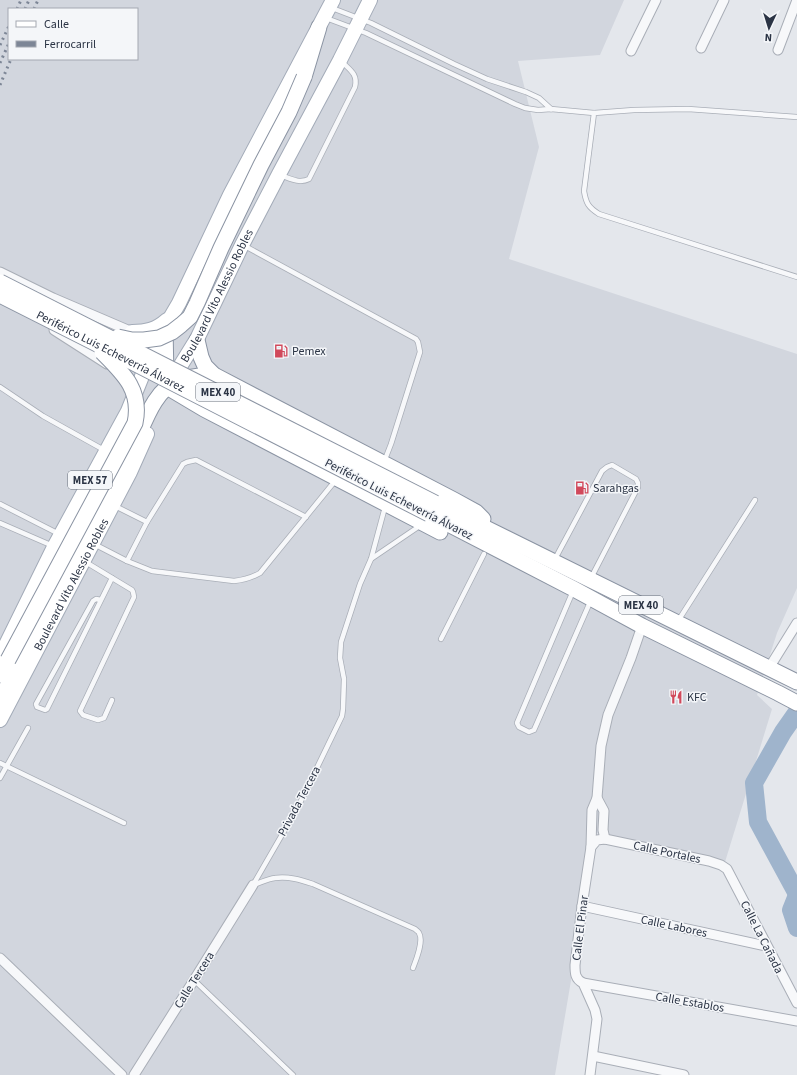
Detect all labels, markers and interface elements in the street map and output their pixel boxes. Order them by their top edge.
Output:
legend [8,8,138,60]
north arrow [749,8,789,48]
text: Calle [44,16,69,33]
text: N [764,30,773,45]
text: Ferrocarril [44,36,96,53]
street label: Boulevard Vito Alessio Robles [177,226,258,366]
street label: Periférico Luis Echeverría Álvarez [33,307,187,397]
fuel station icon: Pemex [273,343,289,359]
place label: Pemex [292,343,326,360]
road number: MEX 40 [196,383,240,401]
street label: Periférico Luis Echeverría Álvarez [322,455,476,544]
road number: MEX 57 [68,471,112,489]
fuel station icon: Sarahgas [574,480,590,496]
place label: Sarahgas [593,480,639,497]
street label: Boulevard Vito Alessio Robles [30,516,113,654]
road number: MEX 40 [619,596,663,614]
restaurant icon: KFC [668,689,684,705]
place label: KFC [687,689,707,706]
street label: Privada Tercera [274,763,325,839]
street label: Calle Portales [632,837,702,868]
street label: Calle El Pinar [568,894,593,962]
street label: Calle La Cañada [736,898,787,977]
street label: Calle Labores [639,911,709,942]
street label: Calle Tercera [170,949,219,1012]
street label: Calle Establos [654,988,726,1017]

